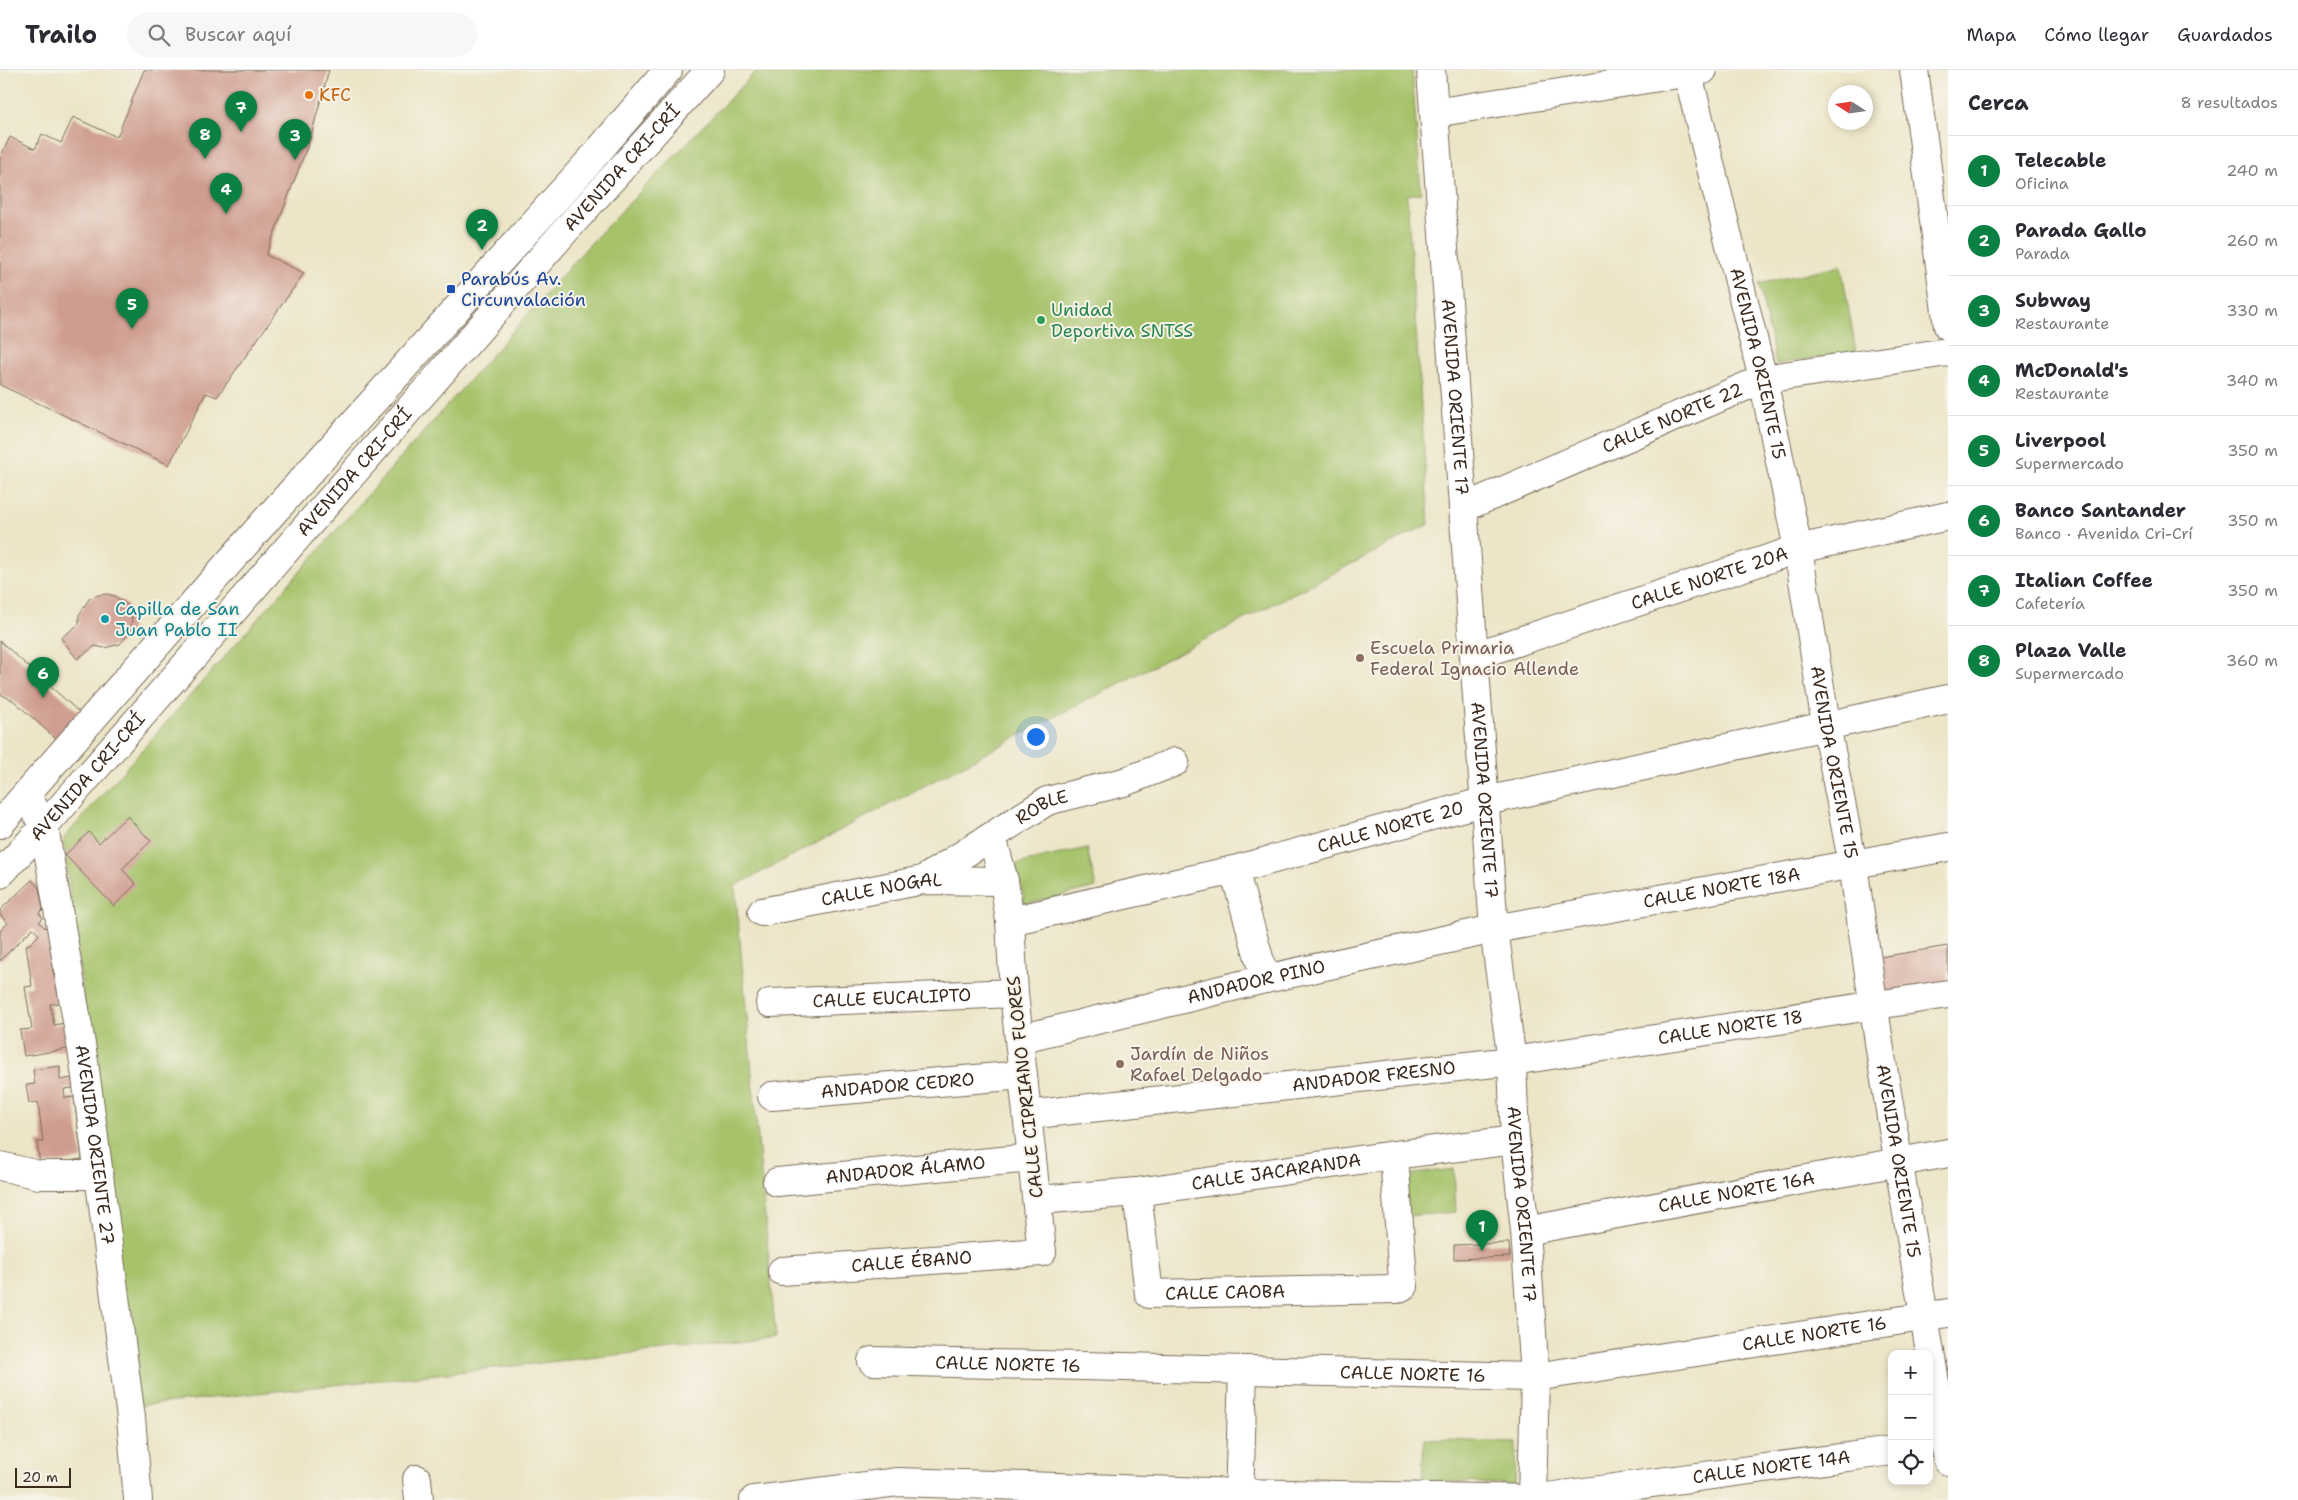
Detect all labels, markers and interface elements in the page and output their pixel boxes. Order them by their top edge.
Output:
search box [127,12,477,57]
text: Trailo [25,19,97,51]
icon: search [145,21,173,49]
text: Buscar aquí [185,22,291,47]
text: Mapa [1966,23,2016,47]
text: Cómo llegar [2044,23,2149,47]
text: Guardados [2177,23,2273,47]
place label: KFC [319,83,351,107]
north arrow [1828,85,1873,130]
marker: KFC [303,89,315,101]
text: Cerca [1968,89,2029,117]
pin: 7 [225,91,257,132]
text: 8 resultados [2180,92,2278,113]
street label: AVENIDA CRI-CRÍ [558,99,686,237]
pin: 8 [189,118,221,159]
pin: 3 [279,119,311,160]
text: Telecable [2015,148,2106,173]
text: 1 [1980,160,1988,181]
text: 240 m [2226,160,2278,181]
pin: 4 [210,173,242,214]
text: Oficina [2015,173,2069,194]
pin: 2 [466,209,498,250]
text: Parada Gallo [2015,218,2147,243]
text: 2 [1978,230,1990,251]
text: 260 m [2226,230,2278,251]
text: Parada [2015,243,2070,264]
street label: AVENIDA ORIENTE 15 [1724,265,1791,462]
place label: Parabús Av. Circunvalación [461,267,586,312]
marker: Parabús Av. Circunvalación [445,283,457,295]
pin: 5 [116,288,148,329]
text: Subway [2015,288,2091,313]
place label: Unidad Deportiva SNTSS [1051,298,1193,343]
street label: AVENIDA ORIENTE 17 [1436,298,1474,496]
text: 3 [1978,300,1990,321]
text: 330 m [2226,300,2278,321]
text: Restaurante [2015,313,2109,334]
marker: Unidad Deportiva SNTSS [1035,314,1047,326]
text: McDonald's [2015,358,2128,383]
text: 4 [1978,370,1990,391]
text: 340 m [2226,370,2278,391]
street label: CALLE NORTE 22 [1599,377,1746,459]
text: Restaurante [2015,383,2109,404]
street label: AVENIDA CRI-CRÍ [292,402,417,541]
text: Liverpool [2015,428,2106,453]
text: 5 [1979,440,1989,461]
text: 350 m [2227,440,2278,461]
text: Supermercado [2015,453,2124,474]
text: Banco Santander [2015,498,2186,523]
text: 6 [1978,510,1990,531]
text: 350 m [2227,510,2278,531]
text: Banco · Avenida Cri-Crí [2015,523,2193,544]
street label: CALLE NORTE 20A [1628,541,1791,615]
text: Italian Coffee [2015,568,2153,593]
text: 7 [1978,580,1990,601]
text: 350 m [2227,580,2278,601]
text: Cafetería [2015,593,2085,614]
place label: Capilla de San Juan Pablo II [115,597,240,642]
marker: Capilla de San Juan Pablo II [99,613,111,625]
place label: Escuela Primaria Federal Ignacio Allende [1370,636,1579,681]
text: Plaza Valle [2015,638,2127,663]
text: 8 [1978,650,1990,671]
text: 360 m [2226,650,2278,671]
marker: Escuela Primaria Federal Ignacio Allende [1354,652,1366,664]
pin: 6 [27,657,59,698]
text: Supermercado [2015,663,2124,684]
street label: AVENIDA ORIENTE 15 [1805,664,1864,861]
street label: AVENIDA ORIENTE 17 [1465,701,1504,899]
street label: AVENIDA CRI-CRÍ [25,707,151,846]
your location [1023,724,1049,750]
street label: ROBLE [1011,784,1070,830]
street label: CALLE NORTE 20 [1315,796,1466,859]
street label: CALLE NORTE 18A [1641,862,1802,914]
street label: CALLE NOGAL [819,868,942,912]
street label: ANDADOR PINO [1185,954,1328,1010]
street label: CALLE CIPRIANO FLORES [1001,975,1049,1199]
street label: CALLE EUCALIPTO [812,983,972,1013]
street label: CALLE NORTE 18 [1656,1004,1805,1050]
place label: Jardín de Niños Rafael Delgado [1130,1042,1269,1087]
street label: AVENIDA ORIENTE 27 [69,1043,120,1246]
street label: ANDADOR FRESNO [1291,1055,1457,1097]
marker: Jardín de Niños Rafael Delgado [1114,1058,1126,1070]
street label: AVENIDA ORIENTE 15 [1871,1062,1926,1260]
street label: ANDADOR CEDRO [820,1067,975,1104]
street label: AVENIDA ORIENTE 17 [1502,1105,1542,1303]
street label: CALLE JACARANDA [1190,1148,1363,1196]
street label: ANDADOR ÁLAMO [824,1150,987,1189]
street label: CALLE NORTE 16A [1656,1166,1817,1218]
pin: 1 [1466,1210,1498,1251]
street label: CALLE ÉBANO [850,1245,973,1278]
street label: CALLE CAOBA [1165,1279,1286,1306]
street label: CALLE NORTE 16 [1741,1311,1888,1357]
map controls [1888,1350,1933,1485]
button: + [1888,1350,1933,1395]
street label: CALLE NORTE 16 [935,1351,1081,1378]
street label: CALLE NORTE 16 [1340,1360,1486,1388]
button: − [1888,1395,1933,1440]
button: locate [1888,1440,1933,1485]
street label: CALLE NORTE 14A [1691,1445,1852,1489]
scale bar [15,1465,71,1488]
text: 20 m [22,1468,58,1486]

